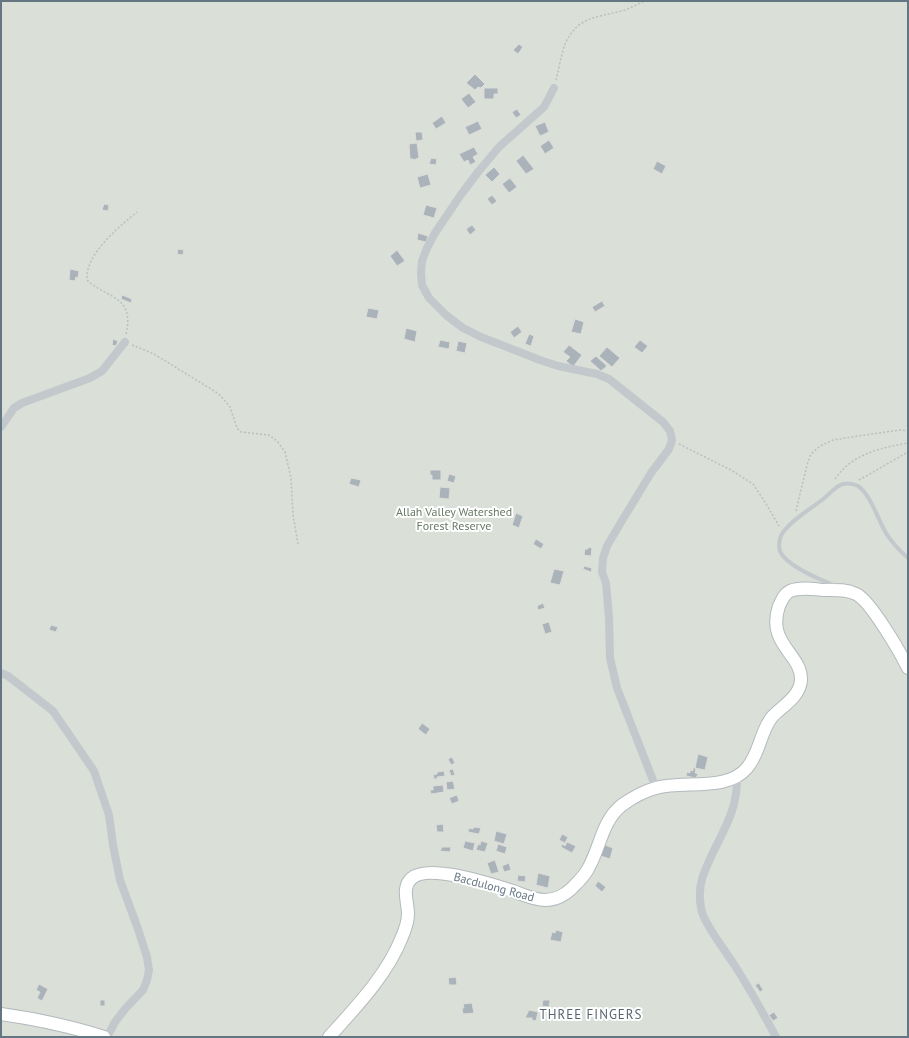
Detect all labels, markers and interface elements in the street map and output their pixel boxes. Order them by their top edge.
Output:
park label: Allah Valley Watershed Forest Reserve [396,504,512,533]
street label: Bacdulong Road [452,869,536,904]
district label: THREE FINGERS [540,1006,642,1023]

